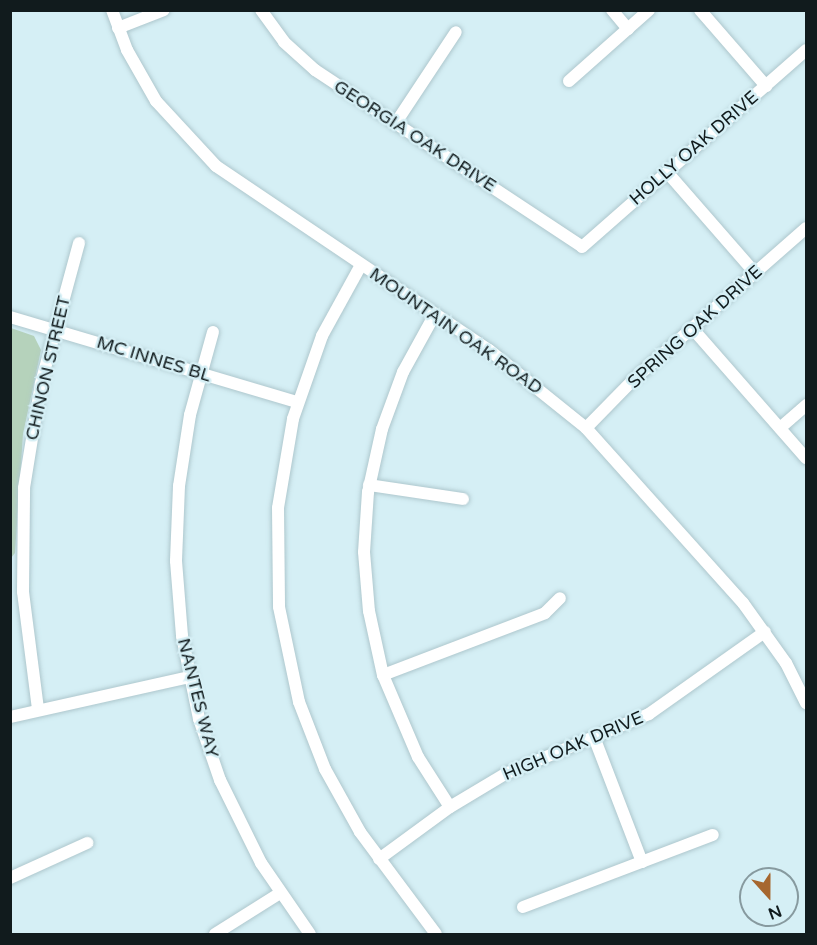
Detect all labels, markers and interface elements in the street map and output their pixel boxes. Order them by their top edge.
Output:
street label: GEORGIA OAK DRIVE [330,75,500,197]
street label: HOLLY OAK DRIVE [625,86,763,210]
street label: SPRING OAK DRIVE [623,261,767,393]
street label: MOUNTAIN OAK ROAD [365,263,547,399]
street label: CHINON STREET [21,294,75,442]
street label: MC INNES BL [94,331,214,387]
street label: NANTES WAY [173,636,223,760]
street label: HIGH OAK DRIVE [499,707,647,785]
north arrow [739,867,799,927]
text: N [765,900,784,924]

